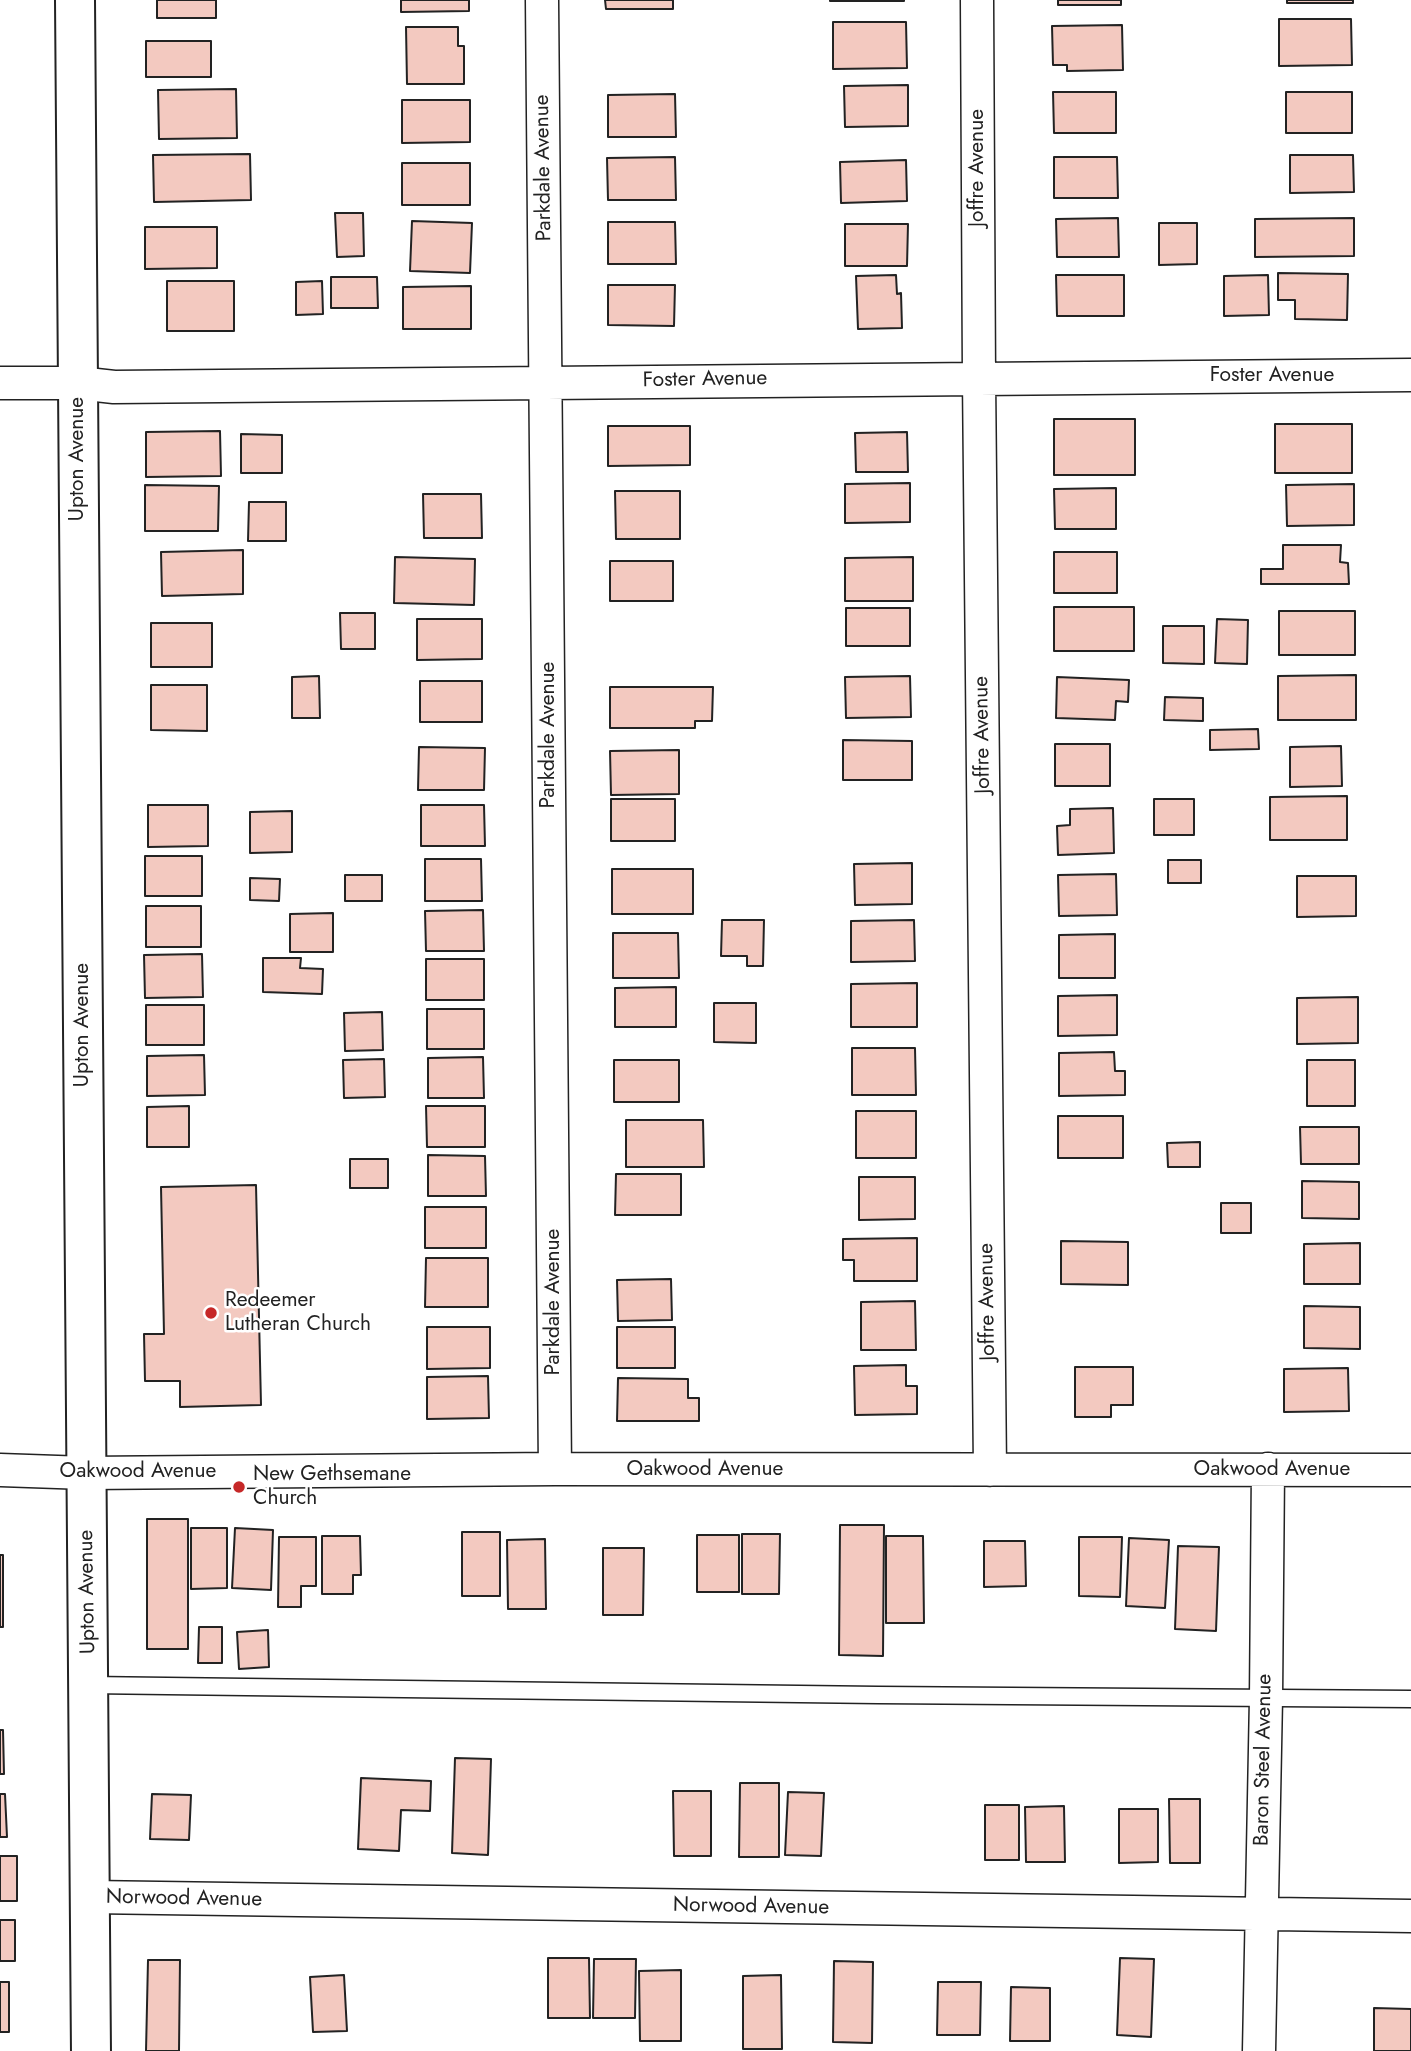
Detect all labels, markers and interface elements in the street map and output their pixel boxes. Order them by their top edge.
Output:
street label: Parkdale Avenue [530,94,558,242]
street label: Joffre Avenue [965,109,991,227]
street label: Foster Avenue [1210,363,1334,389]
street label: Foster Avenue [643,366,767,394]
street label: Upton Avenue [65,397,91,521]
street label: Parkdale Avenue [536,662,562,808]
street label: Joffre Avenue [969,676,997,794]
street label: Upton Avenue [70,963,96,1087]
street label: Parkdale Avenue [541,1229,567,1375]
street label: Joffre Avenue [974,1243,1002,1361]
place label: Redeemer Lutheran Church [225,1288,371,1338]
marker: Redeemer Lutheran Church [203,1305,219,1321]
street label: Oakwood Avenue [627,1457,783,1483]
street label: Oakwood Avenue [1194,1457,1350,1483]
street label: Oakwood Avenue [60,1459,216,1485]
place label: New Gethsemane Church [253,1462,411,1512]
marker: New Gethsemane Church [231,1479,247,1495]
street label: Upton Avenue [74,1530,102,1654]
street label: Baron Steel Avenue [1250,1674,1278,1846]
street label: Norwood Avenue [106,1885,262,1913]
street label: Norwood Avenue [673,1893,829,1921]

